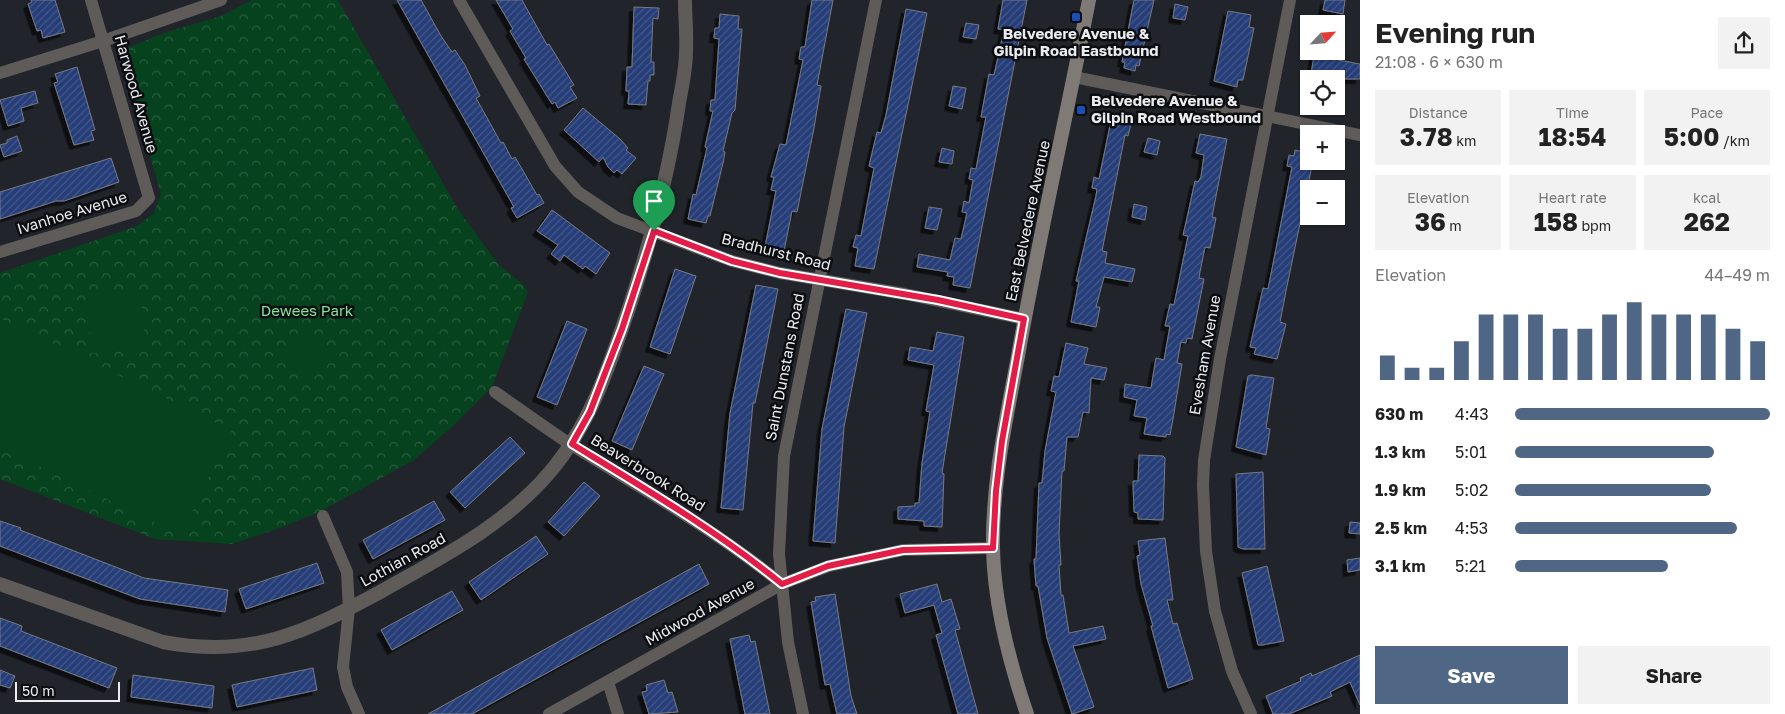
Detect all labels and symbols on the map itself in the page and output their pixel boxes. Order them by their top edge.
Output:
marker: Belvedere Avenue & Gilpin Road Eastbound [1070,11,1082,23]
north arrow [1300,15,1345,60]
place label: Belvedere Avenue & Gilpin Road Eastbound [993,24,1159,59]
street label: Harwood Avenue [112,33,163,155]
place label: Belvedere Avenue & Gilpin Road Westbound [1091,91,1261,126]
marker: Belvedere Avenue & Gilpin Road Westbound [1075,104,1087,116]
street label: East Belvedere Avenue [1001,138,1053,303]
pin [633,180,675,231]
street label: Ivanhoe Avenue [15,187,129,237]
street label: Bradhurst Road [720,229,833,273]
street label: Saint Dunstans Road [761,292,807,442]
street label: Evesham Avenue [1185,293,1223,416]
park label: Dewees Park [261,301,354,319]
street label: Beaverbrook Road [588,430,709,515]
street label: Lothian Road [357,528,448,590]
street label: Midwood Avenue [642,574,758,649]
scale bar [15,679,120,702]

